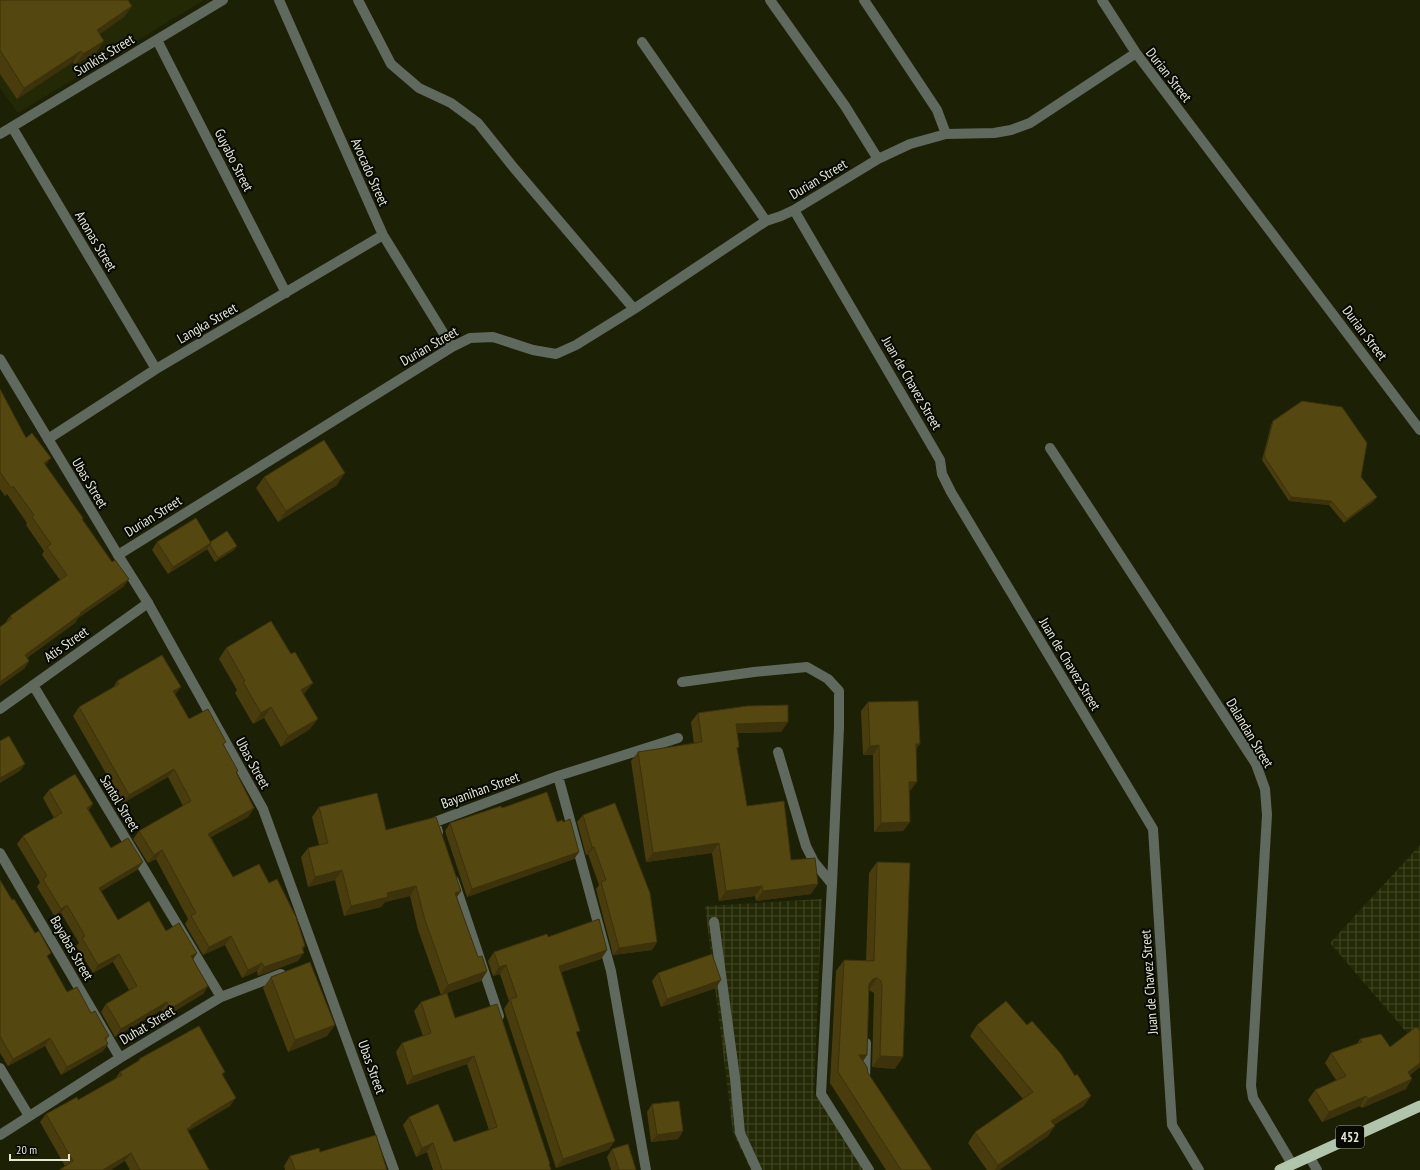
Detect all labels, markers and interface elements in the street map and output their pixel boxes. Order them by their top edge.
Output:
street label: Sunkist Street [71,30,138,80]
street label: Durian Street [1142,44,1196,106]
street label: Guyabo Street [211,126,257,194]
street label: Avocado Street [347,135,393,209]
street label: Durian Street [786,155,850,203]
street label: Anonas Street [71,208,121,275]
street label: Langka Street [174,299,240,347]
street label: Durian Street [1339,302,1392,364]
street label: Durian Street [397,322,461,370]
street label: Juan de Chavez Street [877,332,946,433]
street label: Ubas Street [68,455,112,512]
street label: Durian Street [121,491,185,541]
street label: Juan de Chavez Street [1035,614,1105,714]
street label: Atis Street [40,622,92,666]
street label: Dalandan Street [1222,695,1278,771]
street label: Ubas Street [232,734,274,792]
street label: Bayanihan Street [438,767,522,812]
street label: Santol Street [96,771,144,835]
street label: Bayabas Street [46,913,98,984]
street label: Juan de Chavez Street [1136,929,1162,1036]
street label: Duhat Street [116,1002,178,1048]
street label: Ubas Street [354,1038,390,1096]
road number: 452 [1336,1126,1364,1148]
scale bar [10,1136,69,1162]
text: 20 m [16,1142,37,1157]

